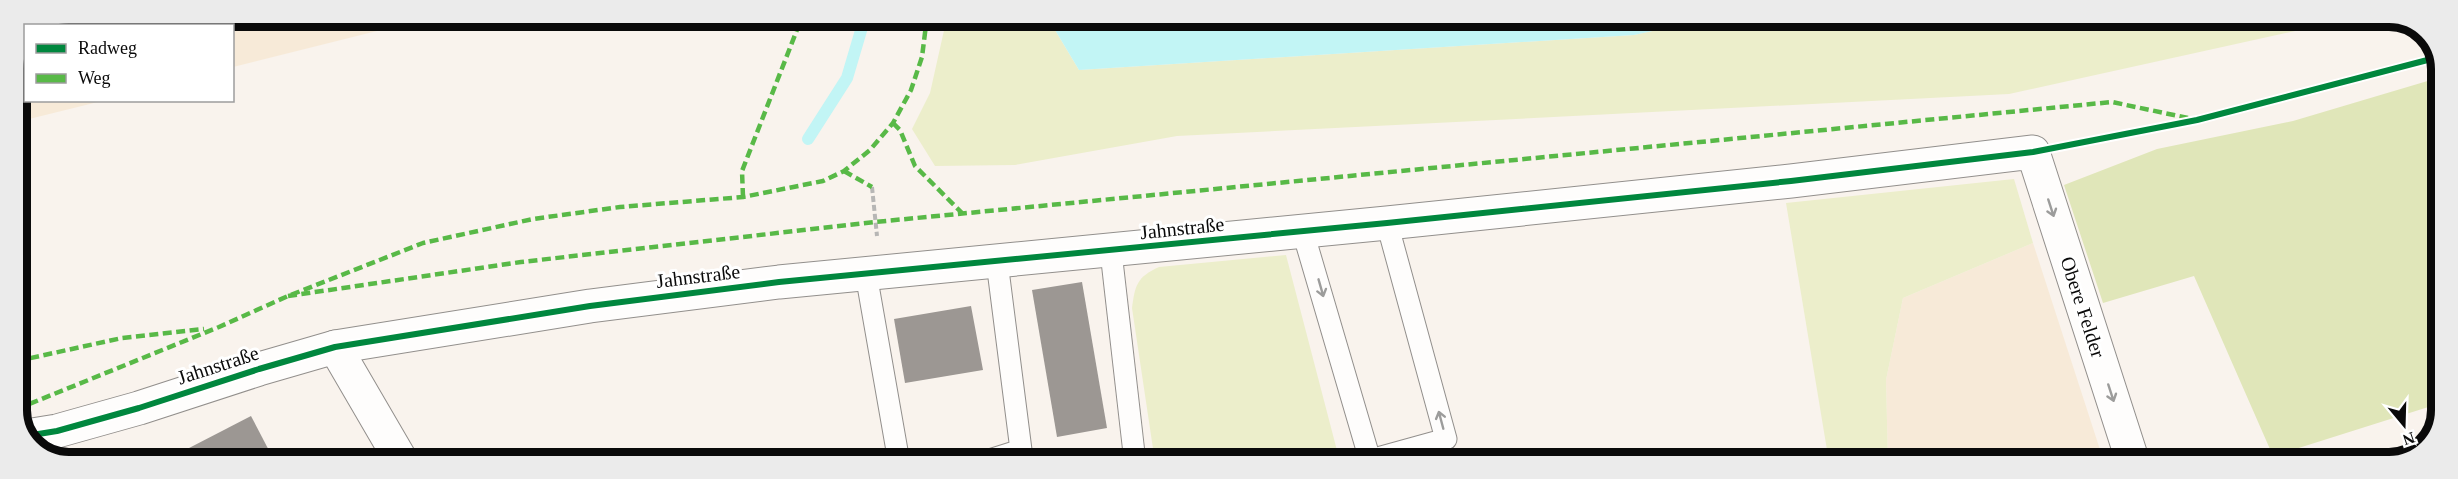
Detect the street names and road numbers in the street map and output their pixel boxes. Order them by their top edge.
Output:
street label: Jahnstraße [1139,213,1225,243]
street label: Obere Felder [2056,254,2110,361]
street label: Jahnstraße [655,260,741,292]
street label: Jahnstraße [174,341,262,389]

